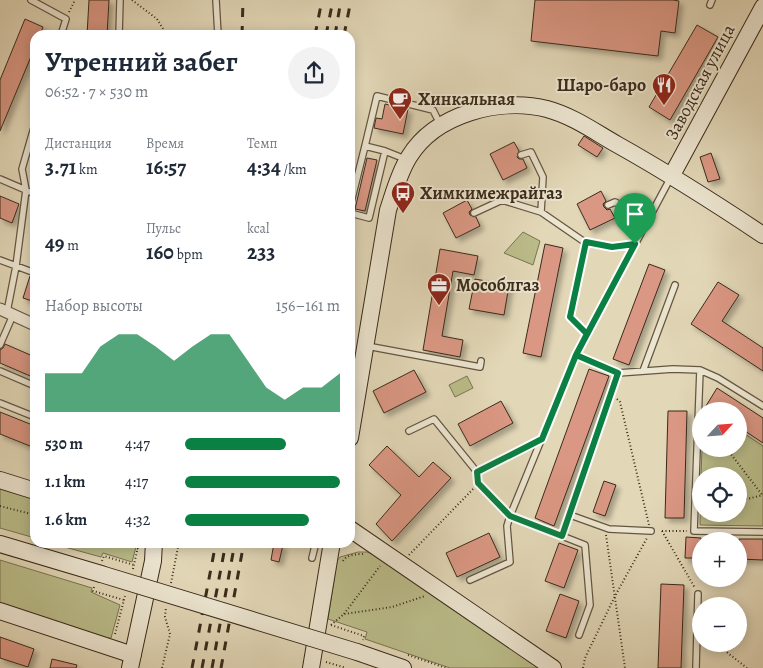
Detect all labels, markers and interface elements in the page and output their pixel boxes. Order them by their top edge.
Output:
street label: Заводская улица [659,19,741,144]
text: Утренний забег [45,43,238,81]
button: share [288,47,340,99]
restaurant icon: Шаро-баро [651,72,677,106]
place label: Шаро-баро [557,73,646,97]
text: 06:52 · 7 × 530 m [45,81,148,103]
cafe icon: Хинкальная [387,86,413,120]
place label: Хинкальная [418,87,515,111]
text: Дистанция [45,134,112,153]
text: Время [146,134,184,153]
text: Темп [247,134,278,153]
text: 3.71 [45,153,76,181]
text: 16:57 [146,153,186,181]
text: 4:34 [247,153,281,181]
text: km [76,160,98,179]
text: /km [281,160,307,179]
bus stop icon: Химкимежрайгаз [390,180,416,214]
place label: Химкимежрайгаз [420,181,563,205]
pin [614,193,656,244]
icon: arrive [621,200,649,228]
text: Пульс [146,219,181,238]
text: kcal [247,219,269,238]
text: 49 [45,229,65,257]
text: m [65,236,79,255]
text: 160 [146,238,174,266]
text: 233 [247,238,275,266]
text: bpm [174,245,203,264]
office icon: Мособлгаз [426,272,452,306]
place label: Мособлгаз [456,273,540,297]
text: Набор высоты [45,295,143,317]
text: 156–161 m [276,295,340,317]
north arrow [692,402,748,458]
map controls [692,402,747,652]
text: 530 m [45,433,83,455]
text: 4:47 [125,433,150,455]
button: locate [692,467,747,522]
text: 1.1 km [45,471,85,493]
text: 4:17 [125,471,148,493]
text: 1.6 km [45,509,87,531]
text: 4:32 [125,509,150,531]
button: + [692,532,747,587]
button: − [692,597,747,652]

